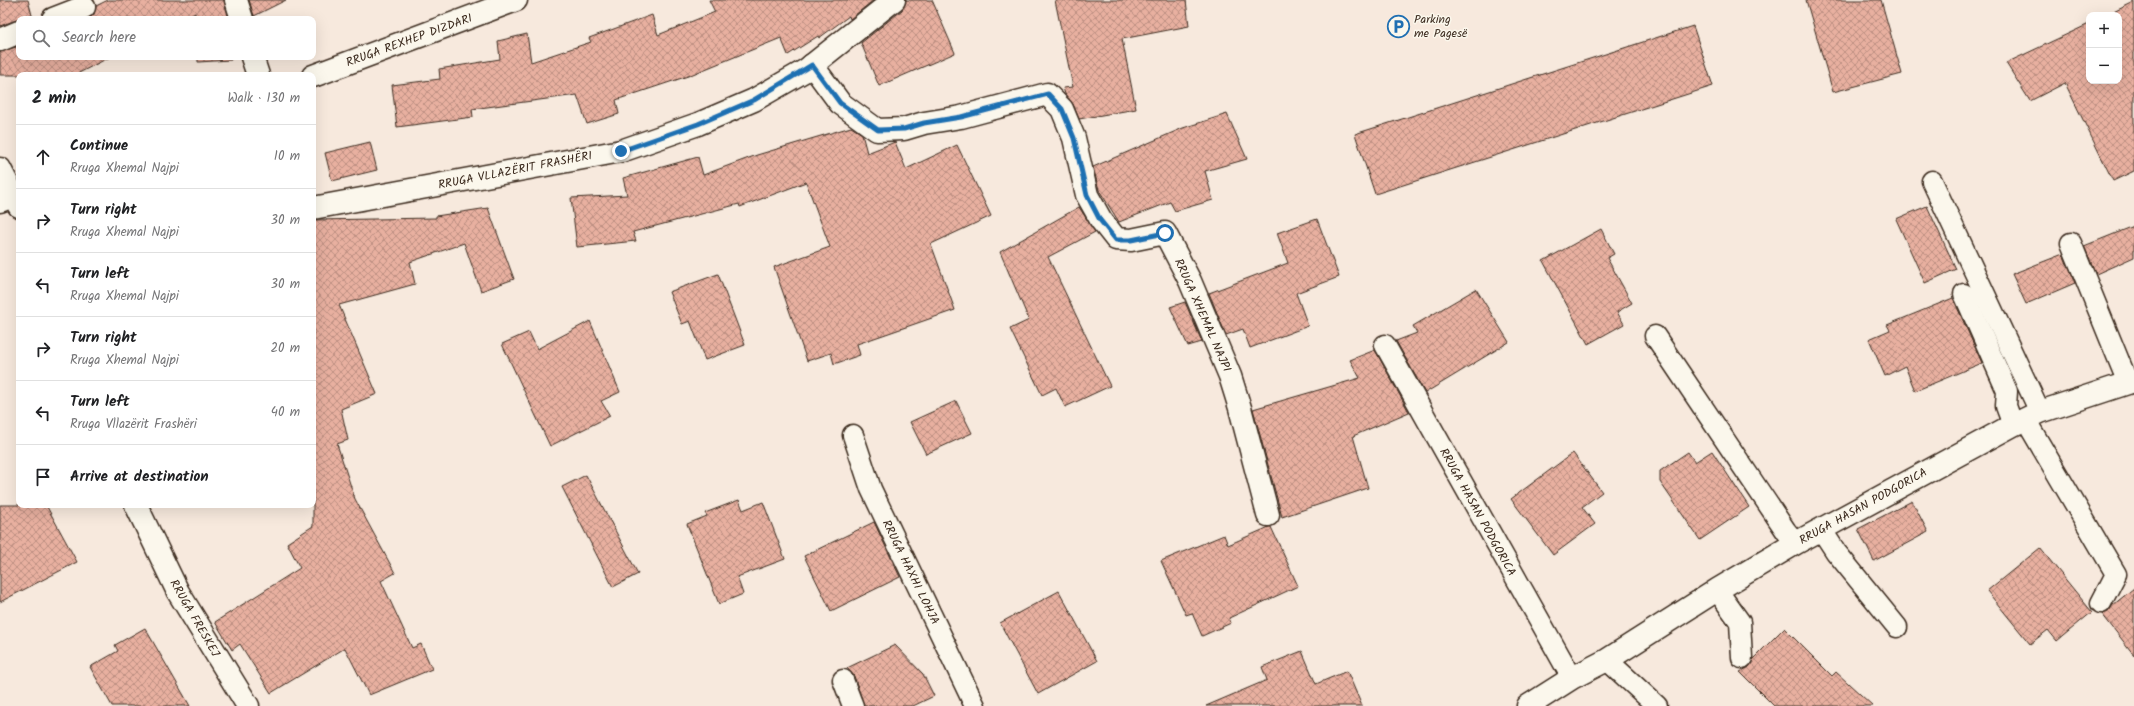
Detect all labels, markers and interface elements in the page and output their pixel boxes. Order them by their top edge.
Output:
street label: RRUGA REXHEP DIZDARI [343,9,475,72]
place label: Parking me Pagesë [1414,10,1468,43]
map controls [2086,12,2122,84]
button: + [2086,12,2122,48]
parking icon: Parking me Pagesë [1386,13,1412,39]
search box [16,16,316,60]
text: Search here [62,26,136,50]
icon: search [30,27,52,49]
button: − [2086,48,2122,84]
text: 2 min [32,85,76,112]
text: Walk · 130 m [227,88,300,109]
text: Continue [70,134,128,158]
route end [612,142,630,160]
icon: ahead [32,146,54,168]
text: 10 m [274,146,300,167]
street label: RRUGA VLLAZËRIT FRASHËRI [436,146,594,195]
text: Rruga Xhemal Najpi [70,158,179,179]
text: Turn right [70,198,137,222]
icon: right [32,210,54,232]
text: 30 m [271,210,300,231]
text: Rruga Xhemal Najpi [70,222,179,243]
route start [1156,224,1174,242]
street label: RRUGA XHEMAL NAJPI [1169,255,1236,375]
text: Turn left [70,262,130,286]
icon: left [32,274,54,296]
text: 30 m [271,274,300,295]
text: Rruga Xhemal Najpi [70,286,179,307]
text: Turn right [70,326,137,350]
icon: right [32,338,54,360]
text: 20 m [270,338,300,359]
text: Rruga Xhemal Najpi [70,350,179,371]
text: Turn left [70,390,130,414]
icon: left [32,402,54,424]
text: 40 m [271,402,300,423]
text: Rruga Vllazërit Frashëri [70,414,197,435]
street label: RRUGA HASAN PODGORICA [1434,445,1521,580]
street label: RRUGA HASAN PODGORICA [1796,463,1931,550]
text: Arrive at destination [70,465,209,489]
icon: arrive [32,466,54,488]
street label: RRUGA HAXHI LOHJA [877,516,944,628]
street label: RRUGA FRESKEJ [165,576,225,661]

